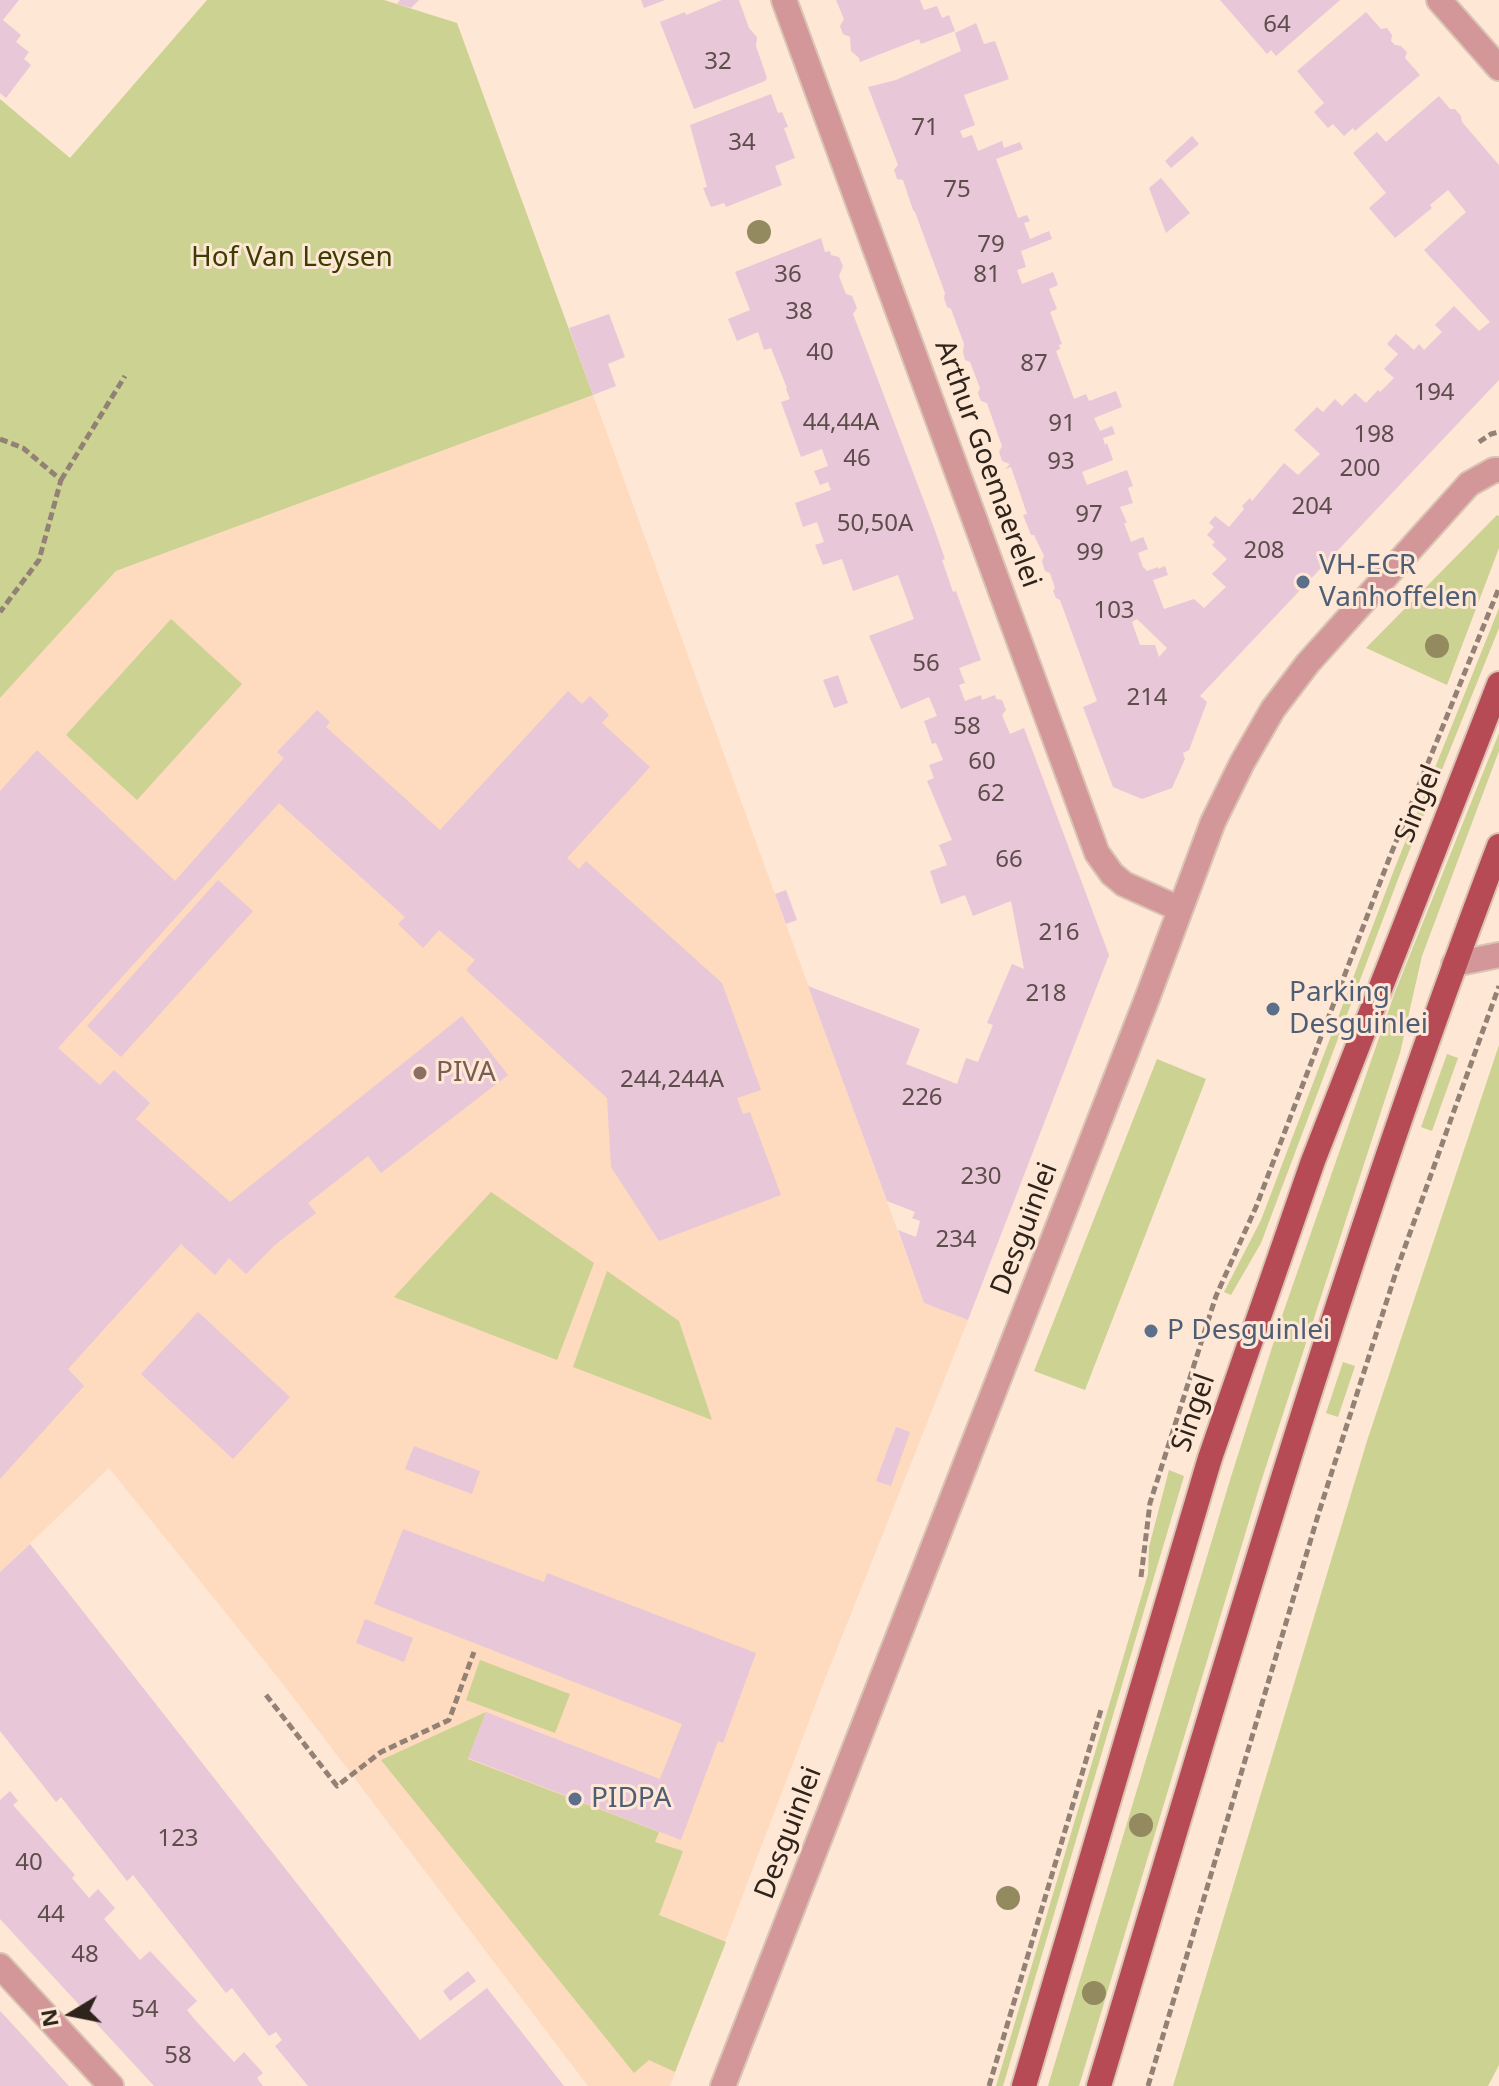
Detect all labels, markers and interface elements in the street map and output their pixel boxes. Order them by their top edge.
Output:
house number: 64 [1263,11,1291,39]
house number: 32 [704,48,732,76]
house number: 71 [911,114,939,142]
house number: 34 [728,129,756,157]
house number: 75 [943,176,971,204]
house number: 79 [977,231,1005,259]
park label: Hof Van Leysen [191,241,393,275]
house number: 36 [774,261,802,289]
house number: 81 [973,261,1001,289]
house number: 38 [785,298,813,326]
street label: Arthur Goemaerelei [927,336,1047,592]
house number: 40 [806,339,834,367]
house number: 87 [1020,350,1048,378]
house number: 194 [1413,379,1455,407]
house number: 44,44A [803,409,879,437]
house number: 91 [1048,410,1076,438]
house number: 198 [1353,421,1395,449]
house number: 46 [843,445,871,473]
house number: 93 [1047,448,1075,476]
house number: 200 [1339,455,1381,483]
house number: 204 [1291,493,1333,521]
house number: 97 [1075,501,1103,529]
house number: 50,50A [837,510,913,538]
house number: 208 [1243,537,1285,565]
house number: 99 [1076,539,1104,567]
place label: VH-ECR Vanhoffelen [1319,549,1478,615]
marker: VH-ECR Vanhoffelen [1294,573,1312,591]
house number: 103 [1093,597,1135,625]
house number: 56 [912,650,940,678]
house number: 214 [1126,684,1168,712]
house number: 58 [953,713,981,741]
house number: 60 [968,748,996,776]
street label: Singel [1388,761,1450,847]
house number: 62 [977,780,1005,808]
house number: 66 [995,846,1023,874]
house number: 216 [1038,919,1080,947]
place label: Parking Desguinlei [1289,976,1428,1042]
house number: 218 [1025,980,1067,1008]
marker: Parking Desguinlei [1264,1000,1282,1018]
place label: PIVA [436,1056,496,1090]
marker: PIVA [411,1064,429,1082]
house number: 244,244A [620,1066,724,1094]
house number: 226 [901,1084,943,1112]
street label: Desguinlei [984,1158,1066,1300]
house number: 230 [960,1163,1002,1191]
house number: 234 [935,1226,977,1254]
place label: P Desguinlei [1167,1314,1330,1348]
marker: P Desguinlei [1142,1322,1160,1340]
street label: Singel [1165,1370,1223,1456]
street label: Desguinlei [748,1762,830,1904]
place label: PIDPA [591,1782,671,1816]
marker: PIDPA [566,1790,584,1808]
house number: 123 [157,1825,199,1853]
house number: 40 [15,1849,43,1877]
house number: 44 [37,1901,65,1929]
house number: 48 [71,1941,99,1969]
north arrow [32,1974,112,2054]
house number: 54 [131,1996,159,2024]
text: N [32,2007,65,2030]
house number: 58 [164,2042,192,2070]

